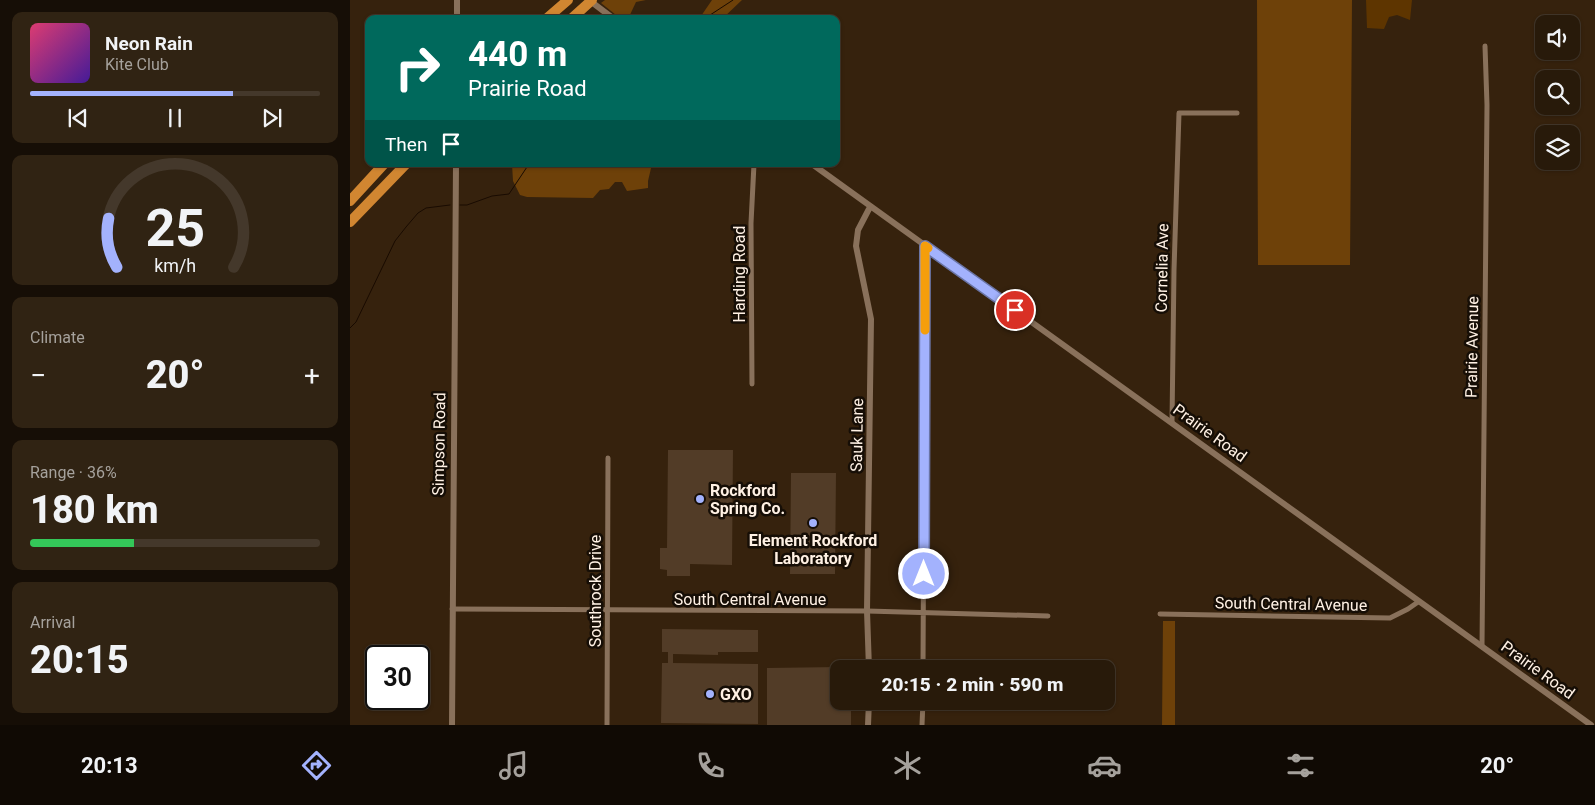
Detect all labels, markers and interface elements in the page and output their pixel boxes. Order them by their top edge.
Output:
map controls [1535,15,1580,170]
button: sound [1535,15,1580,60]
text: Neon Rain [105,32,193,55]
text: 440 m [468,34,567,75]
icon: right [385,35,450,100]
text: Kite Club [105,55,169,74]
button: search [1535,70,1580,115]
text: Prairie Road [468,76,587,101]
icon: previous [64,104,92,132]
icon: pause [161,104,189,132]
icon: next [258,104,286,132]
button: layers [1535,125,1580,170]
icon: arrive [437,130,465,158]
text: Then [385,133,427,156]
text: 25 [145,198,205,259]
street label: Cornelia Ave [1152,223,1172,313]
street label: Harding Road [730,226,749,322]
text: km/h [154,255,196,276]
pin [994,289,1036,331]
icon: arrive [1001,296,1029,324]
street label: Prairie Avenue [1462,296,1482,398]
text: Climate [30,328,85,347]
text: 20° [146,353,204,397]
text: − [30,359,46,392]
text: + [304,359,320,392]
street label: Simpson Road [429,392,449,496]
street label: Sauk Lane [847,398,867,472]
street label: Prairie Road [1170,400,1250,466]
text: Range · 36% [30,463,117,482]
place label: Rockford Spring Co. [710,481,785,518]
text: 180 km [30,488,159,532]
marker: Rockford Spring Co. [694,493,706,505]
marker: Element Rockford Laboratory [807,517,819,529]
place label: Element Rockford Laboratory [749,531,877,568]
street label: Southrock Drive [586,535,605,647]
position arrow [897,547,949,599]
street label: South Central Avenue [674,590,826,609]
street label: South Central Avenue [1215,593,1367,615]
text: Arrival [30,613,75,632]
street label: Prairie Road [1498,637,1578,703]
text: 20:15 [30,638,129,682]
speed limit sign: 30 [365,645,430,710]
text: 20:15 · 2 min · 590 m [881,673,1064,696]
place label: GXO [720,685,752,704]
marker: GXO [704,688,716,700]
icon: directions [299,748,334,783]
icon: music [496,748,531,783]
icon: phone [693,748,728,783]
icon: climate [890,748,925,783]
icon: car [1087,748,1122,783]
icon: filters [1283,748,1318,783]
text: 20:13 [81,753,138,778]
text: 20° [1480,753,1514,778]

